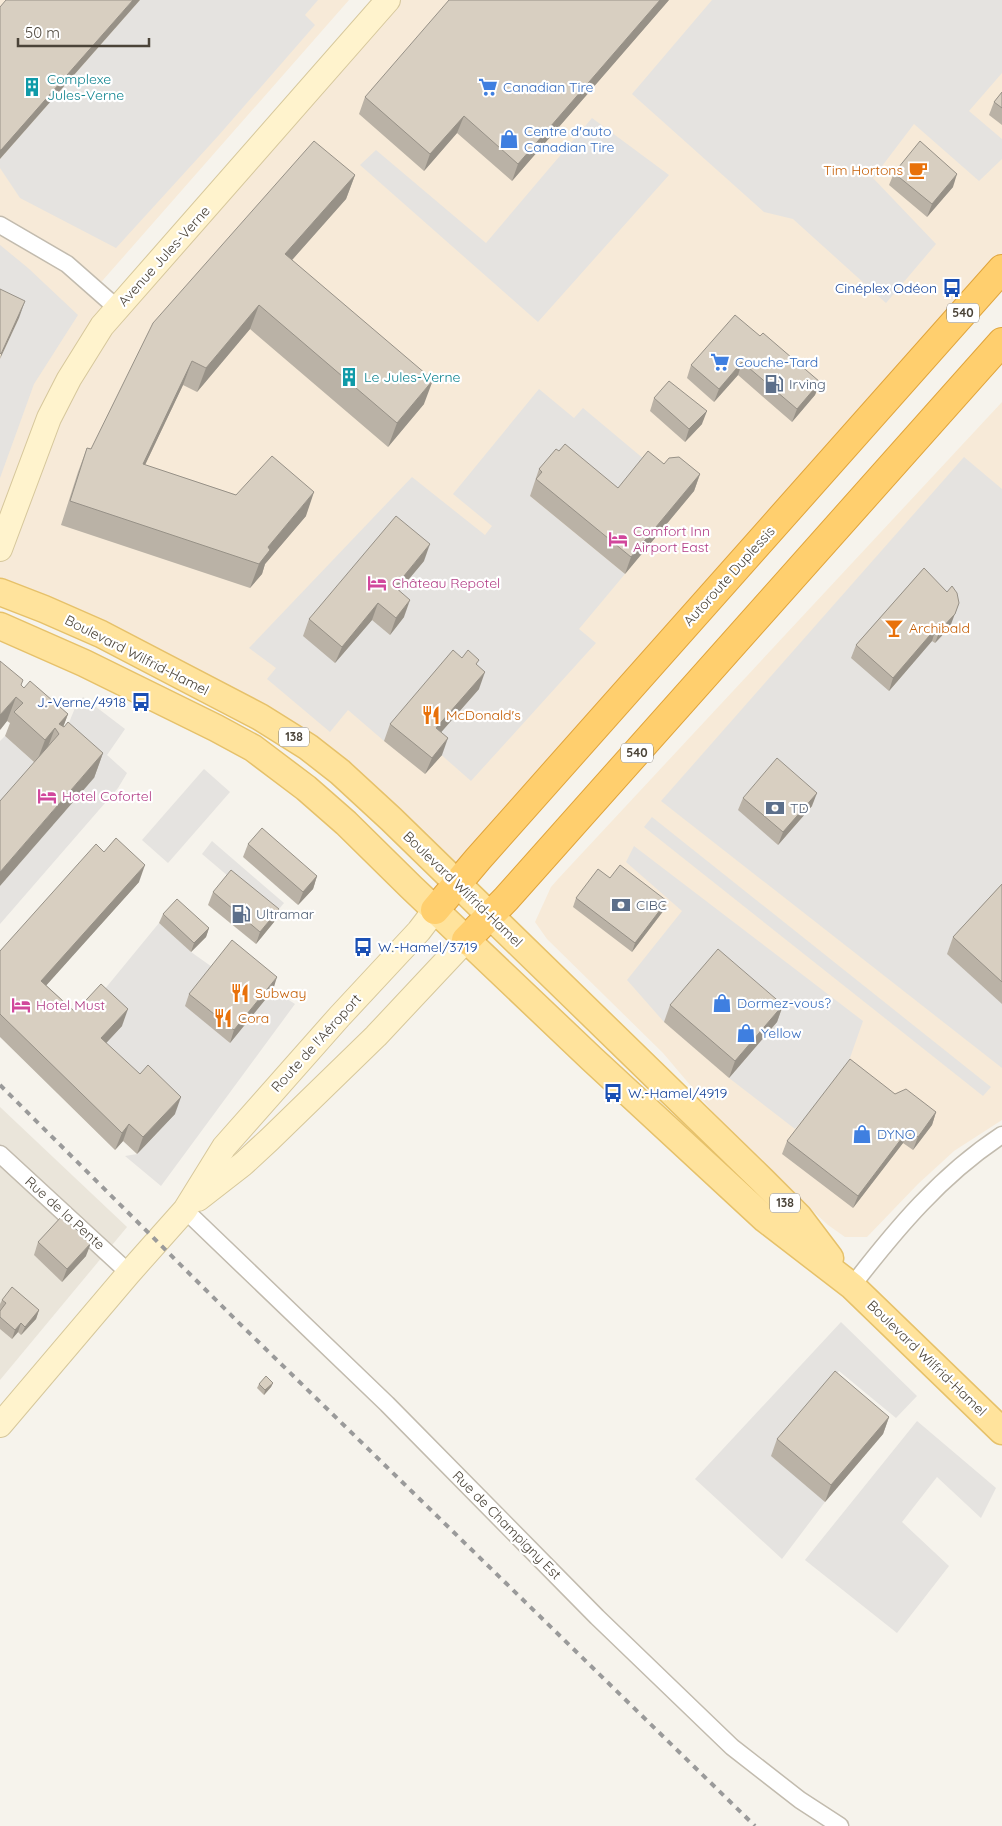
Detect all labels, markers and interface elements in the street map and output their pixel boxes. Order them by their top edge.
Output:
scale bar [18,15,149,47]
text: 50 m [25,23,60,42]
place label: Complexe Jules-Verne [47,70,124,104]
building icon: Complexe Jules-Verne [21,76,43,98]
supermarket icon: Canadian Tire [477,76,499,98]
place label: Canadian Tire [503,78,594,96]
place label: Centre d'auto Canadian Tire [524,122,615,156]
shop icon: Centre d'auto Canadian Tire [498,128,520,150]
cafe icon: Tim Hortons [907,159,929,181]
place label: Tim Hortons [823,161,903,179]
street label: Avenue Jules-Verne [114,202,214,310]
bus stop icon: Cinéplex Odéon [941,277,963,299]
place label: Cinéplex Odéon [835,279,937,297]
road number: 540 [947,304,979,322]
supermarket icon: Couche-Tard [709,351,731,373]
place label: Couche-Tard [735,353,818,371]
building icon: Le Jules-Verne [338,366,360,388]
place label: Le Jules-Verne [364,368,461,386]
fuel station icon: Irving [763,373,785,395]
place label: Irving [789,375,826,393]
place label: Comfort Inn Airport East [633,522,710,556]
street label: Autoroute Duplessis [679,522,779,630]
hotel icon: Comfort Inn Airport East [607,528,629,550]
hotel icon: Château Repotel [366,572,388,594]
place label: Château Repotel [392,574,500,592]
street label: Boulevard Wilfrid-Hamel [62,611,212,699]
bar icon: Archibald [883,617,905,639]
place label: Archibald [909,619,970,637]
bus stop icon: J.-Verne/4918 [130,691,152,713]
place label: J.-Verne/4918 [37,693,126,711]
restaurant icon: McDonald's [420,704,442,726]
place label: McDonald's [446,706,521,724]
road number: 138 [279,728,309,746]
road number: 540 [621,744,653,762]
hotel icon: Hotel Cofortel [36,785,58,807]
place label: Hotel Cofortel [62,787,152,805]
bank icon: TD [764,797,786,819]
place label: TD [790,799,809,817]
street label: Boulevard Wilfrid-Hamel [399,827,527,951]
bank icon: CIBC [610,894,632,916]
place label: CIBC [636,896,667,914]
fuel station icon: Ultramar [230,903,252,925]
place label: Ultramar [256,905,315,923]
bus stop icon: W.-Hamel/3719 [352,936,374,958]
place label: W.-Hamel/3719 [378,938,478,956]
restaurant icon: Subway [229,982,251,1004]
place label: Subway [255,984,306,1002]
street label: Route de l'Aéroport [267,990,365,1096]
shop icon: Dormez-vous? [711,992,733,1014]
hotel icon: Hotel Must [10,994,32,1016]
place label: Dormez-vous? [737,994,831,1012]
place label: Hotel Must [36,996,105,1014]
restaurant icon: Cora [212,1007,234,1029]
place label: Cora [238,1009,269,1027]
shop icon: Yellow [735,1022,757,1044]
place label: Yellow [761,1024,802,1042]
bus stop icon: W.-Hamel/4919 [602,1082,624,1104]
place label: W.-Hamel/4919 [628,1084,727,1102]
shop icon: DYNO [851,1123,873,1145]
place label: DYNO [877,1125,916,1143]
street label: Rue de la Pente [21,1172,109,1254]
road number: 138 [770,1194,800,1212]
street label: Boulevard Wilfrid-Hamel [863,1296,991,1420]
street label: Rue de Champigny Est [449,1467,565,1583]

